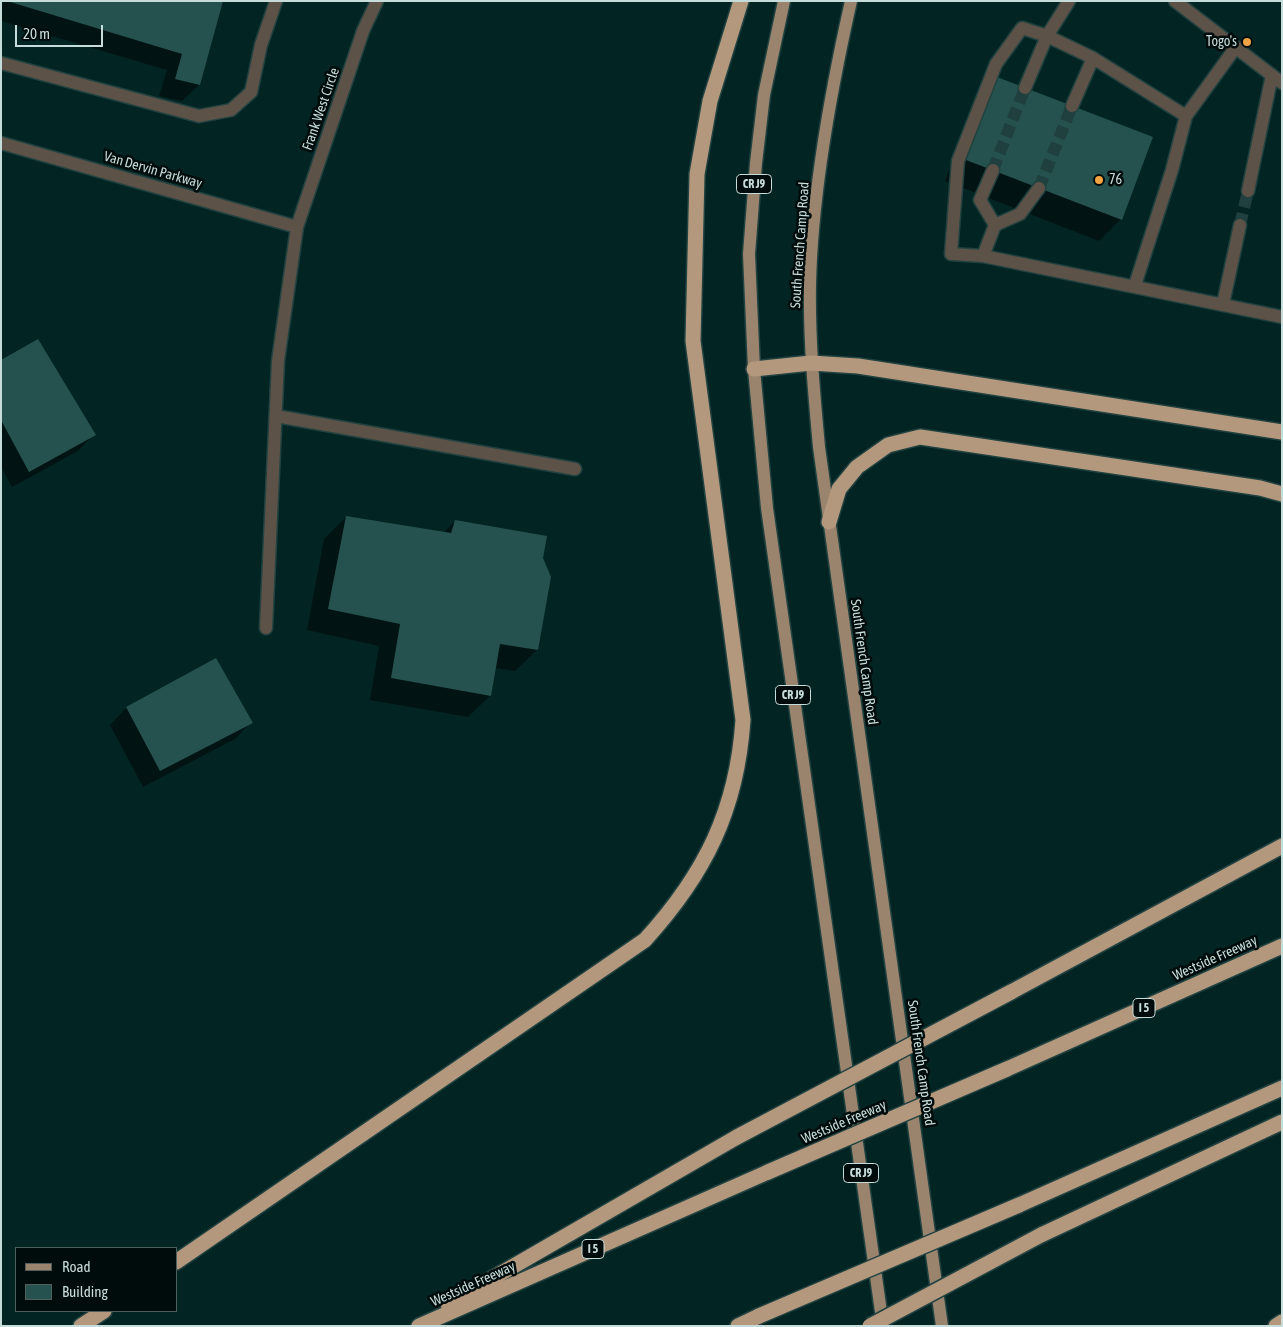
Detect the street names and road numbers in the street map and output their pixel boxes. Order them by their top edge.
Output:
street label: Frank West Circle [299,65,343,153]
street label: Van Dervin Parkway [102,148,204,192]
road number: CR J9 [736,174,772,193]
street label: South French Camp Road [787,181,813,309]
street label: South French Camp Road [847,598,881,726]
road number: CR J9 [776,686,810,704]
street label: Westside Freeway [1170,932,1260,984]
road number: I 5 [1133,998,1155,1018]
street label: South French Camp Road [904,999,938,1127]
street label: Westside Freeway [799,1097,889,1147]
road number: CR J9 [844,1164,878,1182]
road number: I 5 [582,1240,604,1258]
street label: Westside Freeway [428,1258,518,1310]

